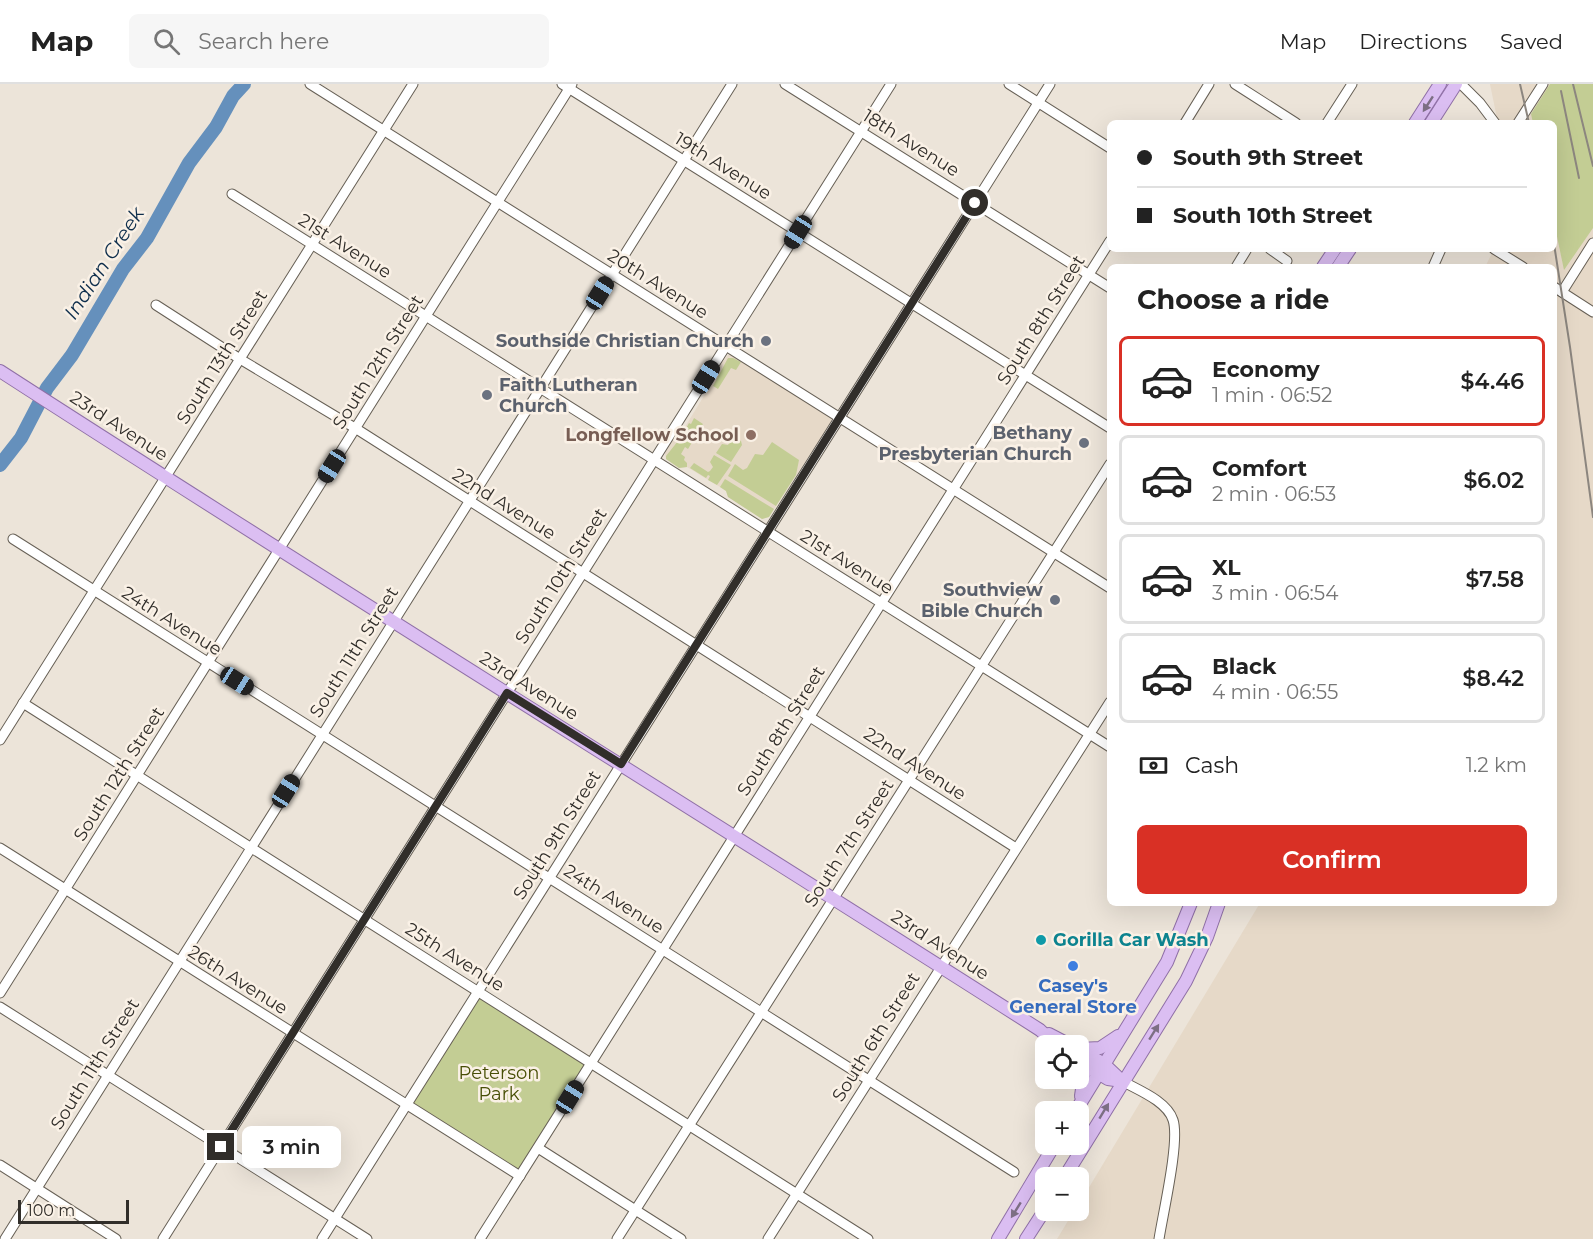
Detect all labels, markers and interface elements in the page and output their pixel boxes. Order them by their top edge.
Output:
search box [129,14,549,68]
text: Map [30,24,93,58]
icon: search [150,25,183,58]
text: Search here [198,28,329,55]
text: Map [1280,29,1326,54]
text: Directions [1359,29,1467,54]
text: Saved [1500,29,1563,54]
one-way arrow [1422,95,1433,112]
street label: 18th Avenue [858,104,964,182]
street label: 19th Avenue [671,128,775,204]
text: South 9th Street [1173,144,1363,171]
route start [961,189,988,216]
water label: Indian Creek [59,201,150,324]
text: South 10th Street [1173,202,1373,229]
street label: 21st Avenue [294,209,396,283]
car [781,212,815,252]
street label: 20th Avenue [604,244,712,324]
street label: South 8th Street [992,251,1090,389]
car [583,273,617,313]
text: Choose a ride [1137,283,1329,316]
street label: South 13th Street [172,286,272,428]
street label: South 12th Street [328,291,428,433]
place label: Southside Christian Church [496,330,754,352]
marker: Southside Christian Church [759,334,773,348]
icon: car [1140,354,1194,408]
text: Economy [1212,356,1320,383]
car [689,357,723,397]
text: $4.46 [1461,368,1524,395]
place label: Faith Lutheran Church [499,374,638,417]
text: 1 min · 06:52 [1212,383,1332,407]
street label: 23rd Avenue [66,386,172,466]
marker: Faith Lutheran Church [480,388,494,402]
place label: Bethany Presbyterian Church [878,422,1072,465]
place label: Longfellow School [565,424,739,446]
marker: Longfellow School [744,428,758,442]
marker: Bethany Presbyterian Church [1077,436,1091,450]
car [315,446,349,486]
icon: car [1140,453,1194,507]
text: Comfort [1212,455,1307,482]
street label: 22nd Avenue [448,464,560,545]
text: $6.02 [1463,467,1524,494]
text: 2 min · 06:53 [1212,482,1336,506]
street label: South 10th Street [510,504,612,648]
street label: 21st Avenue [796,525,898,599]
icon: car [1140,552,1194,606]
text: XL [1212,554,1241,581]
text: $7.58 [1466,566,1524,593]
place label: Southview Bible Church [921,579,1043,622]
text: 3 min · 06:54 [1212,581,1338,605]
street label: 24th Avenue [118,582,226,661]
street label: South 11th Street [305,582,403,722]
marker: Southview Bible Church [1048,593,1062,607]
street label: 23rd Avenue [476,647,583,725]
icon: car [1140,651,1194,705]
text: Black [1212,653,1276,680]
street label: South 8th Street [732,662,830,800]
car [217,664,257,698]
text: $8.42 [1463,665,1524,692]
text: 4 min · 06:55 [1212,680,1338,704]
street label: South 12th Street [69,703,169,845]
street label: 22nd Avenue [860,723,970,805]
icon: cash [1137,749,1170,782]
text: Cash [1185,752,1239,779]
text: 1.2 km [1466,753,1527,777]
street label: South 9th Street [508,766,606,904]
car [269,771,303,811]
street label: South 7th Street [800,775,898,911]
button: Confirm [1137,825,1527,894]
street label: 24th Avenue [560,860,668,939]
street label: 23rd Avenue [887,905,993,985]
street label: 25th Avenue [401,918,509,996]
place label: Gorilla Car Wash [1053,929,1209,951]
marker: Gorilla Car Wash [1034,933,1048,947]
street label: 26th Avenue [184,941,292,1019]
marker: Casey's General Store [1066,959,1080,973]
street label: South 6th Street [827,968,925,1106]
place label: Casey's General Store [1009,975,1137,1018]
street label: South 11th Street [46,994,144,1134]
one-way arrow [1148,1024,1159,1040]
map controls [1035,1035,1089,1221]
button: locate [1035,1035,1089,1089]
park label: Peterson Park [459,1062,539,1105]
car [553,1077,587,1117]
button: + [1035,1101,1089,1155]
one-way arrow [1099,1103,1110,1119]
callout: 3 min [242,1126,341,1168]
route end [207,1133,234,1160]
text: 3 min [263,1135,320,1159]
button: − [1035,1167,1089,1221]
scale bar [18,1197,129,1224]
text: 100 m [27,1201,75,1220]
one-way arrow [1010,1202,1021,1218]

